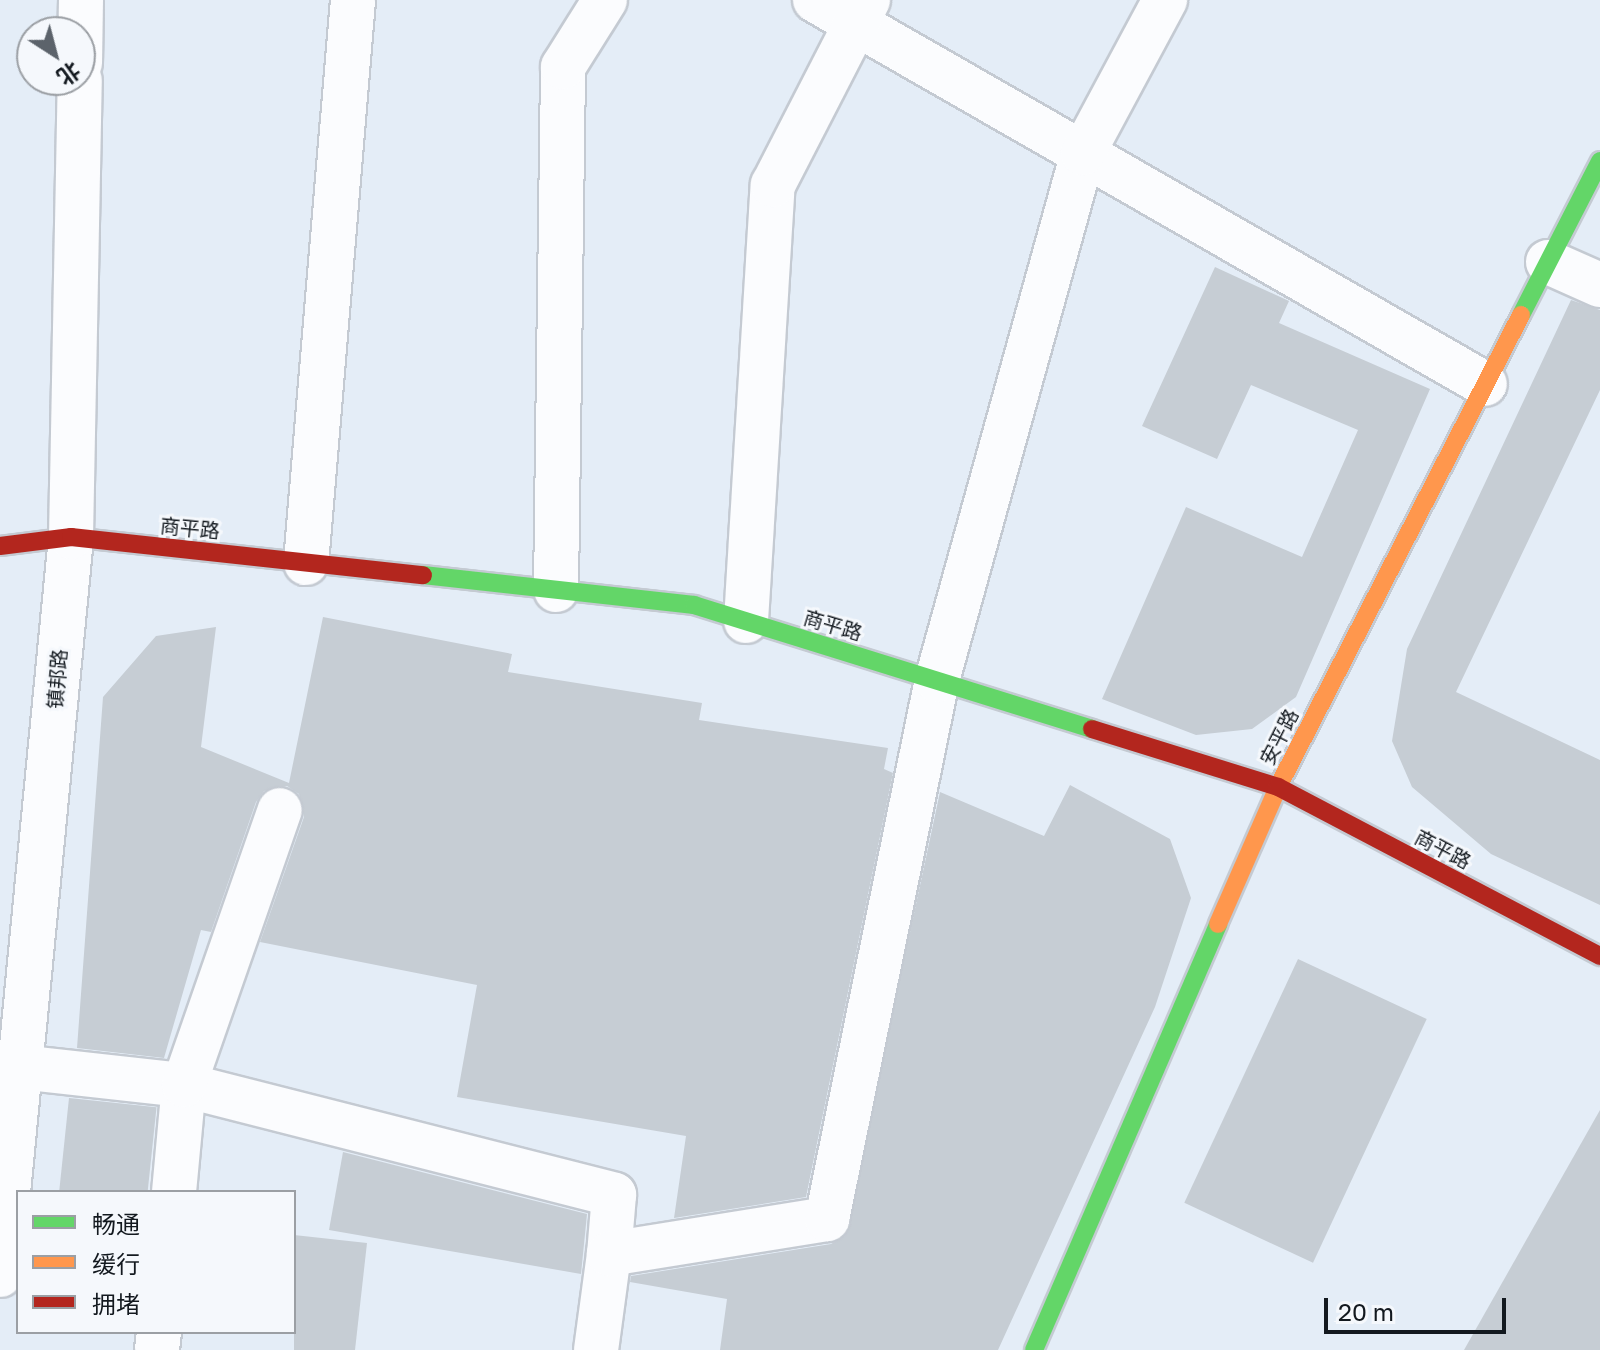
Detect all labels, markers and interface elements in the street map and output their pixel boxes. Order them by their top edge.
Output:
north arrow [16,16,96,96]
text: 北 [52,57,86,92]
street label: 商平路 [159,513,221,543]
street label: 商平路 [801,605,865,645]
street label: 镇邦路 [42,648,72,710]
street label: 安平路 [1255,705,1303,769]
street label: 商平路 [1411,824,1475,874]
legend [16,1190,296,1334]
text: 畅通 [92,1209,140,1238]
text: 缓行 [92,1249,140,1278]
scale bar [1328,1282,1510,1332]
text: 拥堵 [92,1289,140,1318]
text: 20 m [1338,1297,1394,1326]

